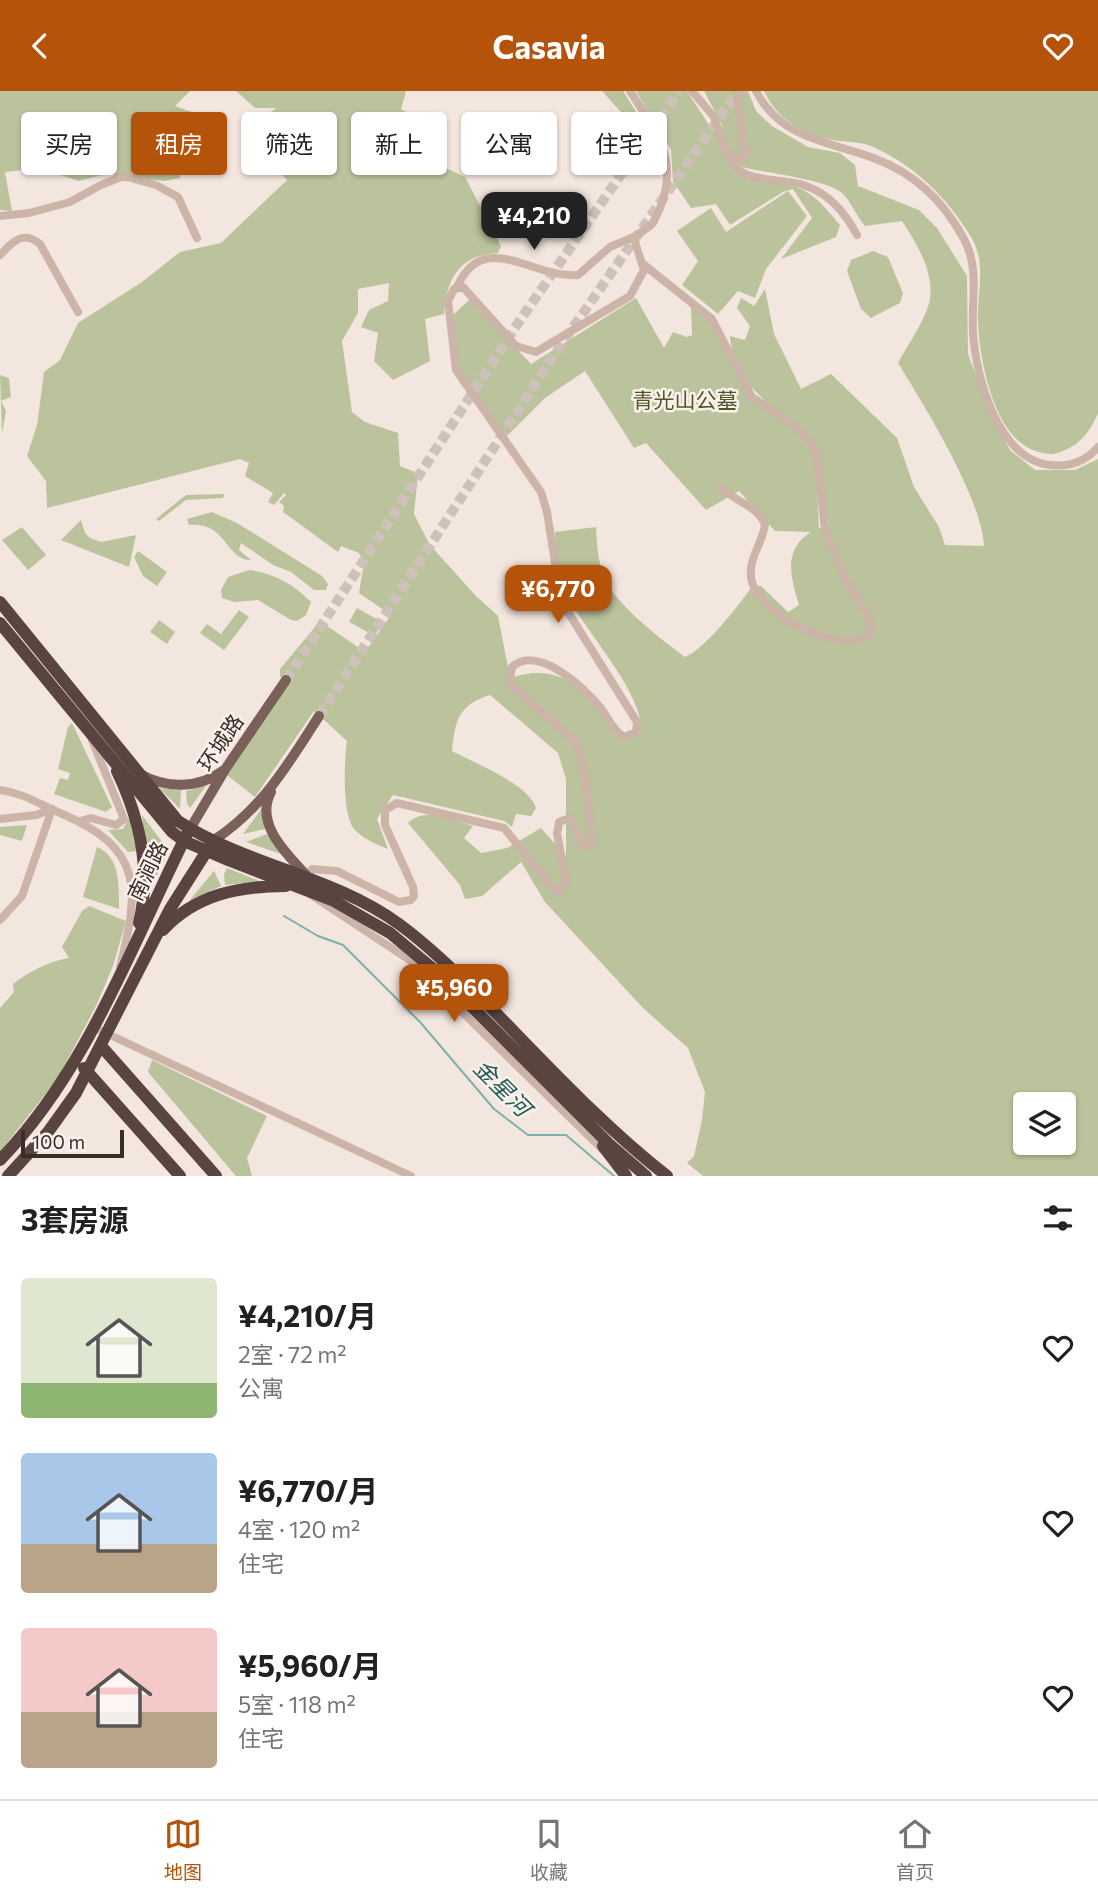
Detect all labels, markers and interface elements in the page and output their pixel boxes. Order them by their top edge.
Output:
text: Casavia [492,26,606,66]
icon: back [21,27,59,65]
icon: heart [1039,27,1077,65]
chip: 买房 [21,112,117,175]
chip: 租房 [131,112,227,175]
chip: 筛选 [241,112,337,175]
chip: 新上 [351,112,447,175]
chip: 公寓 [461,112,557,175]
chip: 住宅 [571,112,667,175]
pin: ¥4,210 [477,193,591,252]
text: ¥4,210 [497,201,571,229]
park label: 青光山公墓 [633,387,738,412]
pin: ¥6,770 [501,566,615,625]
text: ¥6,770 [521,574,595,602]
street label: 环城路 [192,709,248,775]
street label: 南涧路 [122,837,172,904]
pin: ¥5,960 [397,965,511,1024]
text: ¥5,960 [415,973,493,1001]
water label: 金星河 [468,1053,540,1124]
map controls [1013,1092,1076,1155]
button: layers [1013,1092,1076,1155]
scale bar [21,1127,124,1159]
text: 100 m [32,1130,85,1153]
icon: filters [1039,1199,1077,1237]
text: 3套房源 [21,1200,128,1237]
text: ¥4,210/月 [238,1296,377,1333]
icon: home [77,1306,161,1390]
icon: heart [1039,1329,1077,1367]
text: 2室 · 72 m² [238,1340,347,1368]
text: 公寓 [238,1374,284,1402]
text: ¥6,770/月 [238,1471,378,1508]
icon: home [77,1481,161,1565]
icon: heart [1039,1504,1077,1542]
text: 4室 · 120 m² [238,1515,360,1543]
text: 住宅 [238,1549,284,1577]
text: ¥5,960/月 [238,1646,382,1683]
icon: home [77,1656,161,1740]
icon: heart [1039,1679,1077,1717]
text: 5室 · 118 m² [238,1690,356,1718]
text: 住宅 [238,1724,284,1752]
tab: 地图 [164,1815,202,1884]
tab: 收藏 [530,1815,568,1884]
tab: 首页 [896,1815,934,1884]

